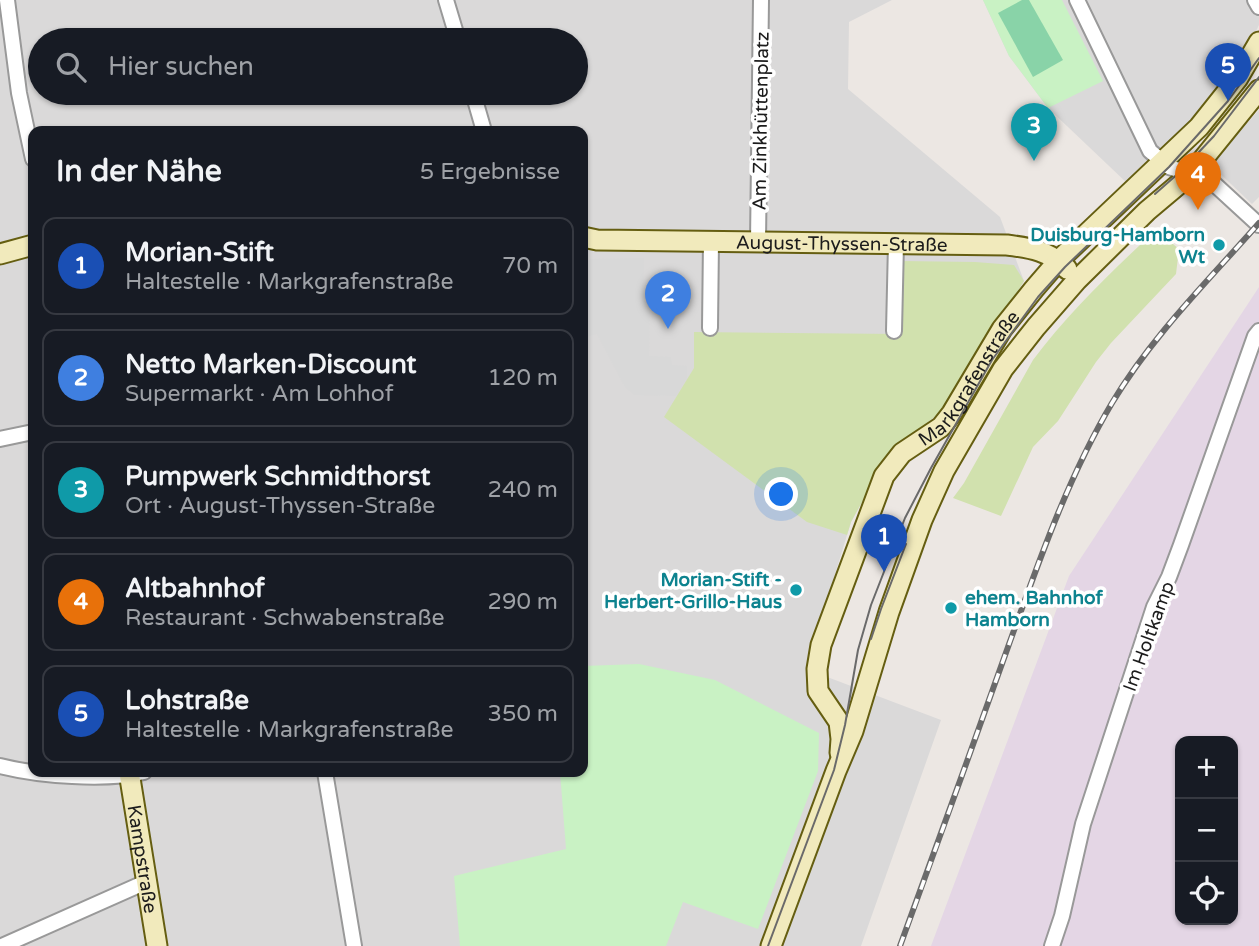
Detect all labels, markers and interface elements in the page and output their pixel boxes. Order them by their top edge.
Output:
search box [28,28,588,105]
street label: Am Zinkhüttenplatz [748,31,774,211]
pin: 5 [1205,43,1251,101]
icon: search [52,48,90,86]
text: Hier suchen [108,51,254,82]
pin: 3 [1011,103,1057,161]
pin: 4 [1175,152,1221,210]
text: In der Nähe [56,153,222,190]
text: 5 Ergebnisse [420,158,560,186]
place label: Duisburg-Hamborn Wt [1030,224,1206,268]
street label: August-Thyssen-Straße [736,232,948,256]
text: Morian-Stift [125,237,274,268]
marker: Duisburg-Hamborn Wt [1211,237,1227,253]
text: 1 [74,252,88,280]
text: 70 m [502,252,558,280]
text: Haltestelle · Markgrafenstraße [125,268,454,296]
pin: 2 [645,271,691,329]
street label: Markgrafenstraße [914,306,1024,451]
text: Netto Marken-Discount [125,349,416,380]
text: 2 [74,364,88,392]
text: 120 m [488,364,558,392]
text: Supermarkt · Am Lohhof [125,380,393,408]
text: Pumpwerk Schmidthorst [125,461,431,492]
text: 3 [74,476,88,504]
text: 240 m [488,476,558,504]
your location [764,477,798,511]
text: Ort · August-Thyssen-Straße [125,492,435,520]
pin: 1 [861,514,907,572]
place label: Morian-Stift - Herbert-Grillo-Haus [604,569,782,613]
text: Altbahnhof [125,573,265,604]
street label: Im Holtkamp [1119,578,1179,694]
marker: Morian-Stift - Herbert-Grillo-Haus [788,582,804,598]
place label: ehem. Bahnhof Hamborn [965,587,1103,631]
text: 4 [74,588,88,616]
text: 290 m [488,588,558,616]
marker: ehem. Bahnhof Hamborn [943,600,959,616]
text: Restaurant · Schwabenstraße [125,604,444,632]
text: Lohstraße [125,685,249,716]
text: 5 [74,700,88,728]
text: 350 m [488,700,558,728]
text: Haltestelle · Markgrafenstraße [125,716,454,744]
map controls [1175,736,1238,925]
button: + [1175,736,1238,799]
button: − [1175,799,1238,862]
street label: Kampstraße [122,803,162,915]
button: locate [1175,862,1238,925]

